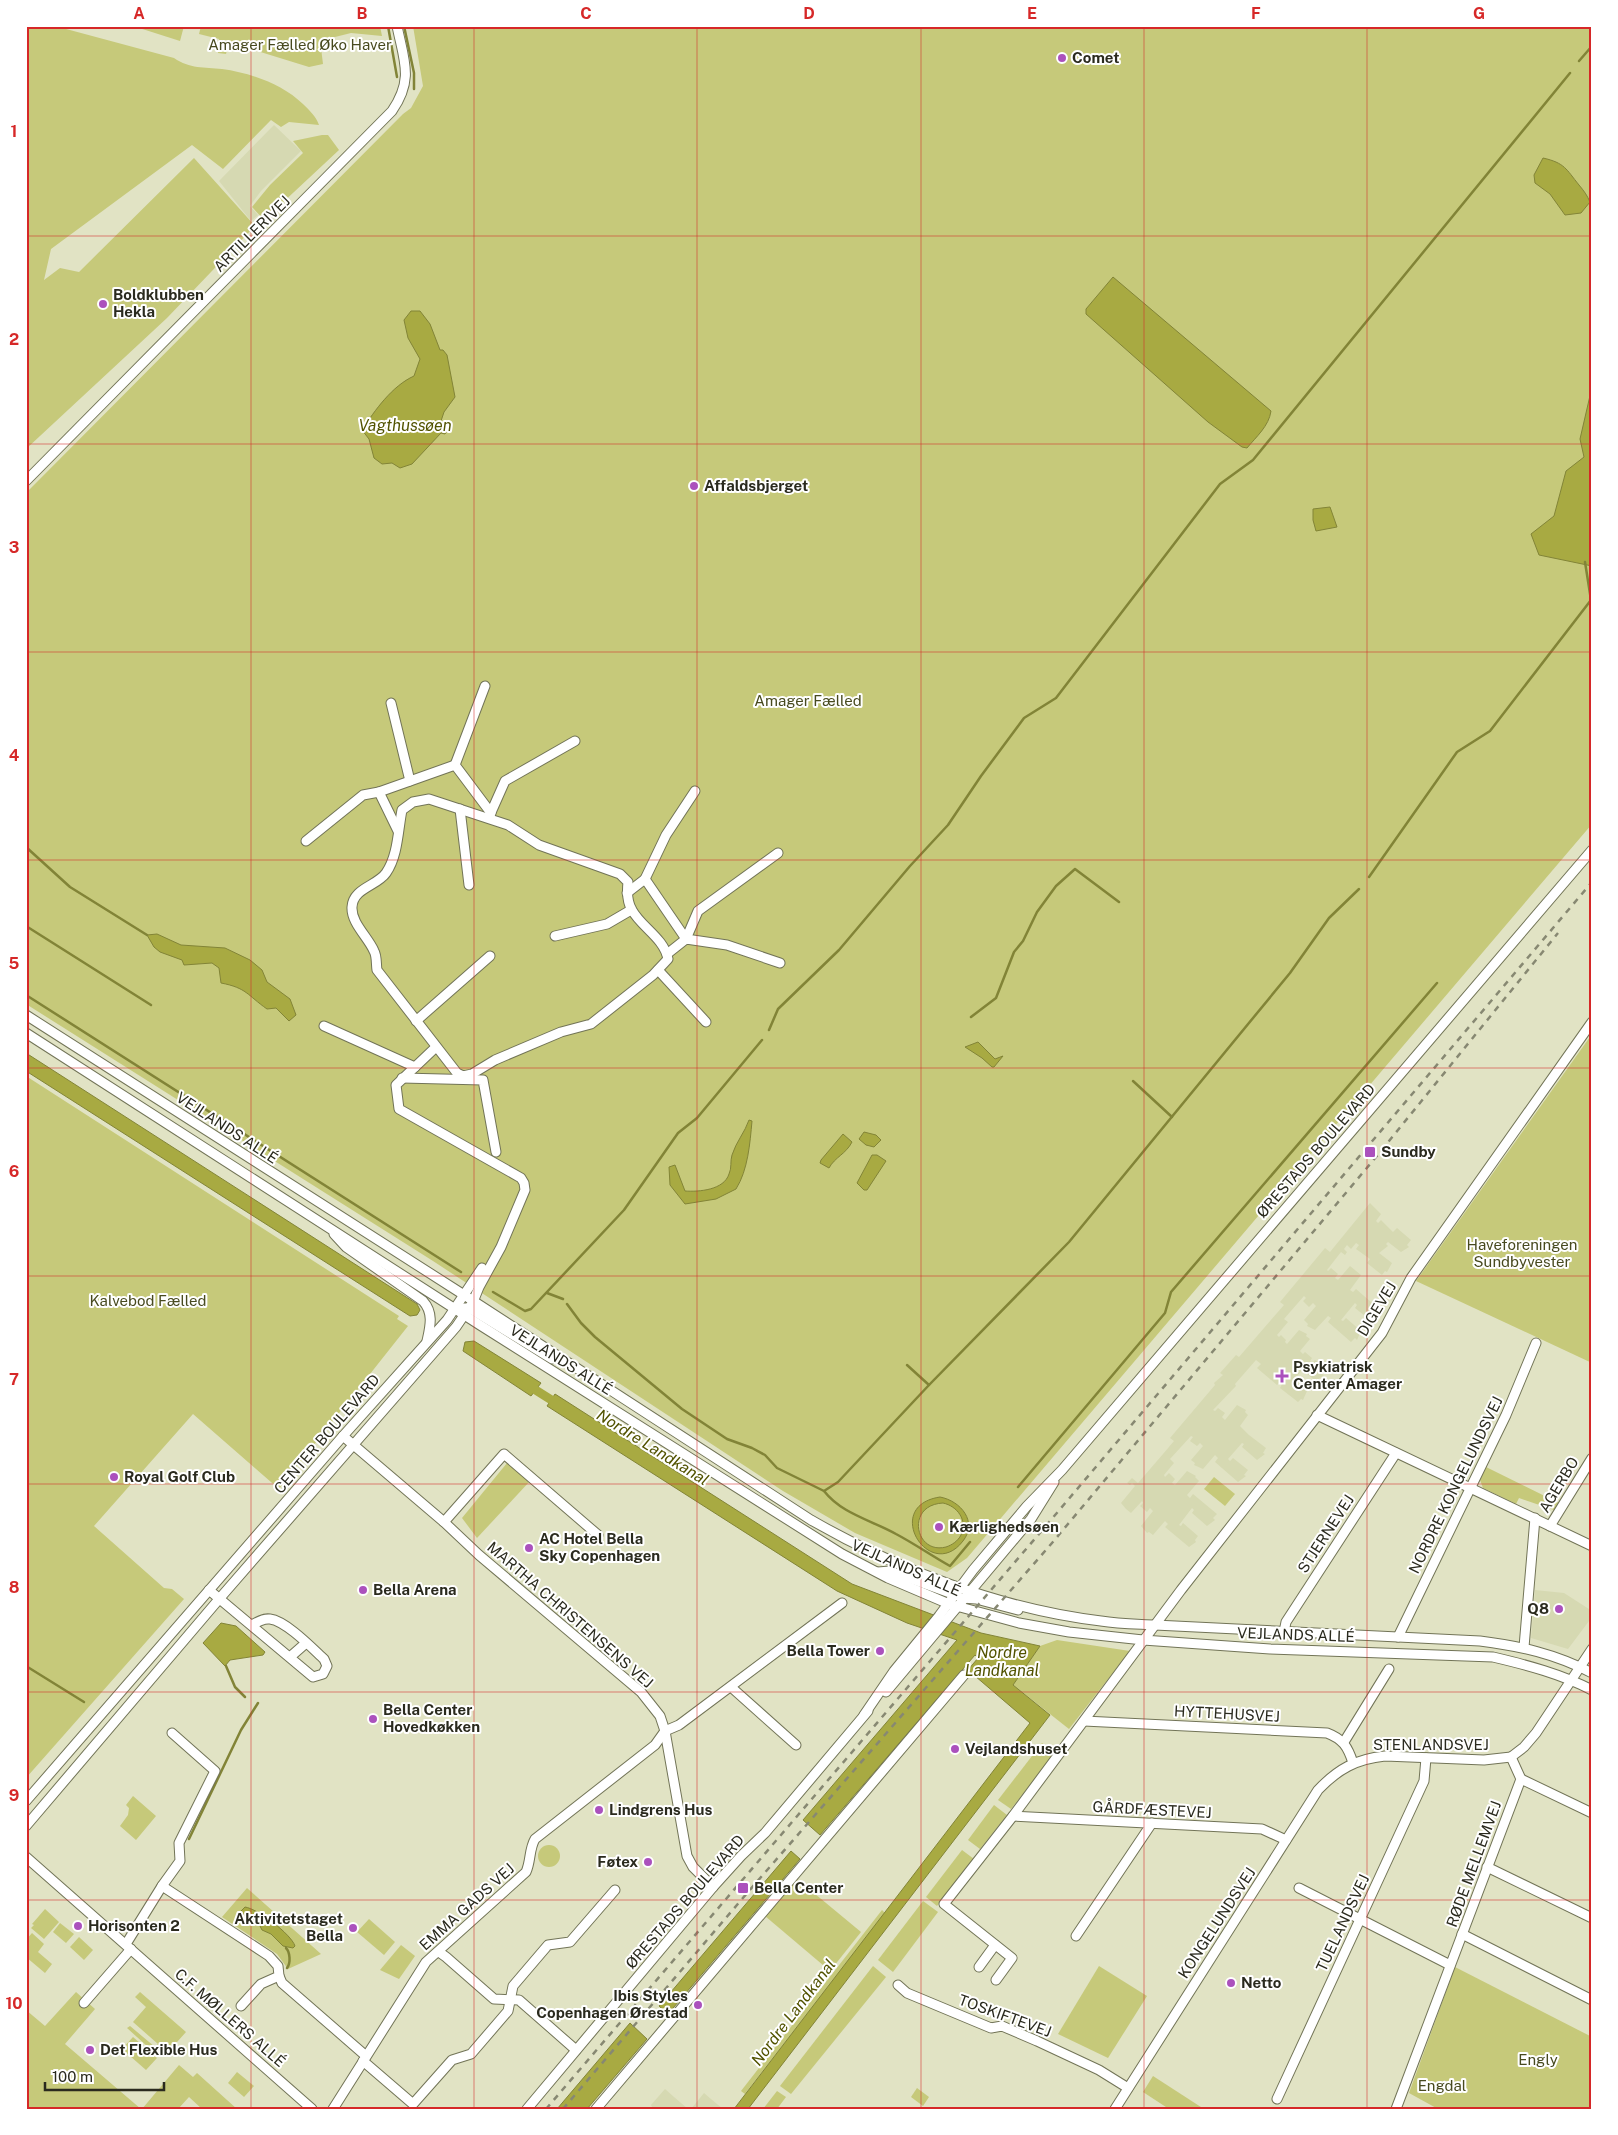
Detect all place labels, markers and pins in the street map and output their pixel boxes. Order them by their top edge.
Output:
place label: Comet [1072,49,1120,66]
marker: Comet [1056,52,1068,64]
place label: Boldklubben Hekla [113,286,204,320]
marker: Boldklubben Hekla [97,298,109,310]
place label: Affaldsbjerget [704,477,808,494]
marker: Affaldsbjerget [688,480,700,492]
place label: Sundby [1381,1143,1436,1160]
marker: Sundby [1363,1145,1377,1159]
place label: Psykiatrisk Center Amager [1293,1358,1402,1392]
marker: Psykiatrisk Center Amager [1275,1369,1289,1383]
place label: Royal Golf Club [124,1468,235,1485]
marker: Royal Golf Club [108,1471,120,1483]
place label: Kærlighedsøen [949,1518,1059,1535]
marker: Kærlighedsøen [933,1521,945,1533]
place label: AC Hotel Bella Sky Copenhagen [539,1530,660,1564]
marker: AC Hotel Bella Sky Copenhagen [523,1542,535,1554]
place label: Bella Arena [373,1581,457,1598]
marker: Bella Arena [357,1584,369,1596]
place label: Q8 [1527,1600,1549,1617]
marker: Q8 [1553,1603,1565,1615]
place label: Bella Tower [787,1642,870,1659]
marker: Bella Tower [874,1645,886,1657]
place label: Bella Center Hovedkøkken [383,1701,480,1735]
marker: Bella Center Hovedkøkken [367,1713,379,1725]
place label: Vejlandshuset [965,1740,1067,1757]
marker: Vejlandshuset [949,1743,961,1755]
place label: Lindgrens Hus [609,1801,712,1818]
marker: Lindgrens Hus [593,1804,605,1816]
place label: Føtex [597,1853,638,1870]
marker: Føtex [642,1856,654,1868]
place label: Bella Center [754,1879,843,1896]
marker: Bella Center [736,1881,750,1895]
place label: Aktivitetstaget Bella [234,1910,343,1944]
place label: Horisonten 2 [88,1917,180,1934]
marker: Horisonten 2 [72,1920,84,1932]
marker: Aktivitetstaget Bella [347,1922,359,1934]
place label: Netto [1241,1974,1282,1991]
marker: Netto [1225,1977,1237,1989]
place label: Ibis Styles Copenhagen Ørestad [536,1987,688,2021]
marker: Ibis Styles Copenhagen Ørestad [692,1999,704,2011]
place label: Det Flexible Hus [100,2041,217,2058]
marker: Det Flexible Hus [84,2044,96,2056]

